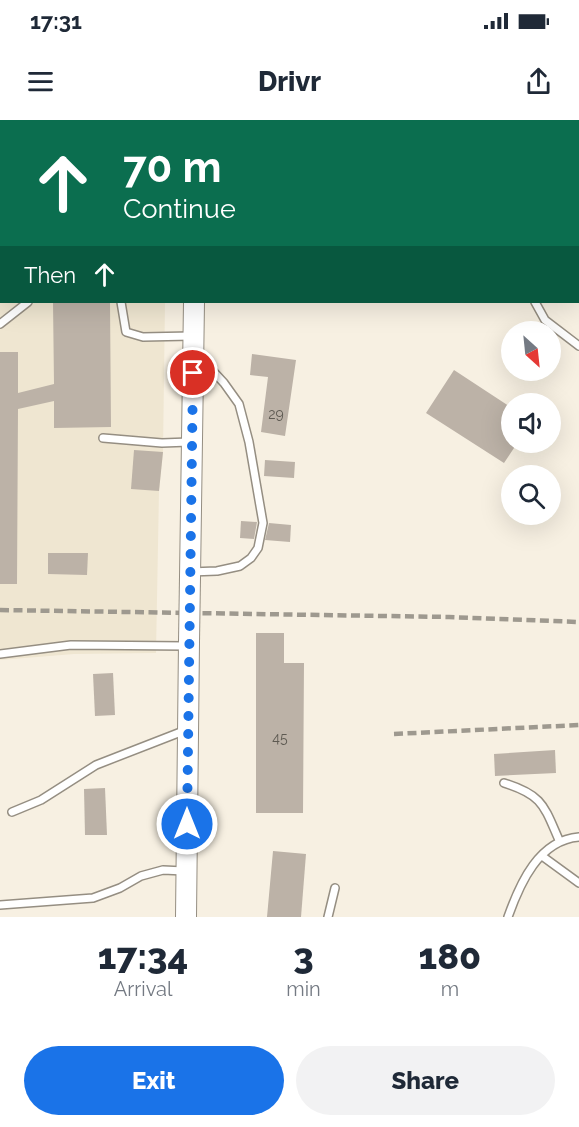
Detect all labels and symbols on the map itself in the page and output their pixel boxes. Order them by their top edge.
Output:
north arrow [501,321,561,381]
pin [167,347,218,398]
house number: 29 [268,406,284,422]
house number: 45 [272,730,288,746]
position arrow [155,792,219,856]

